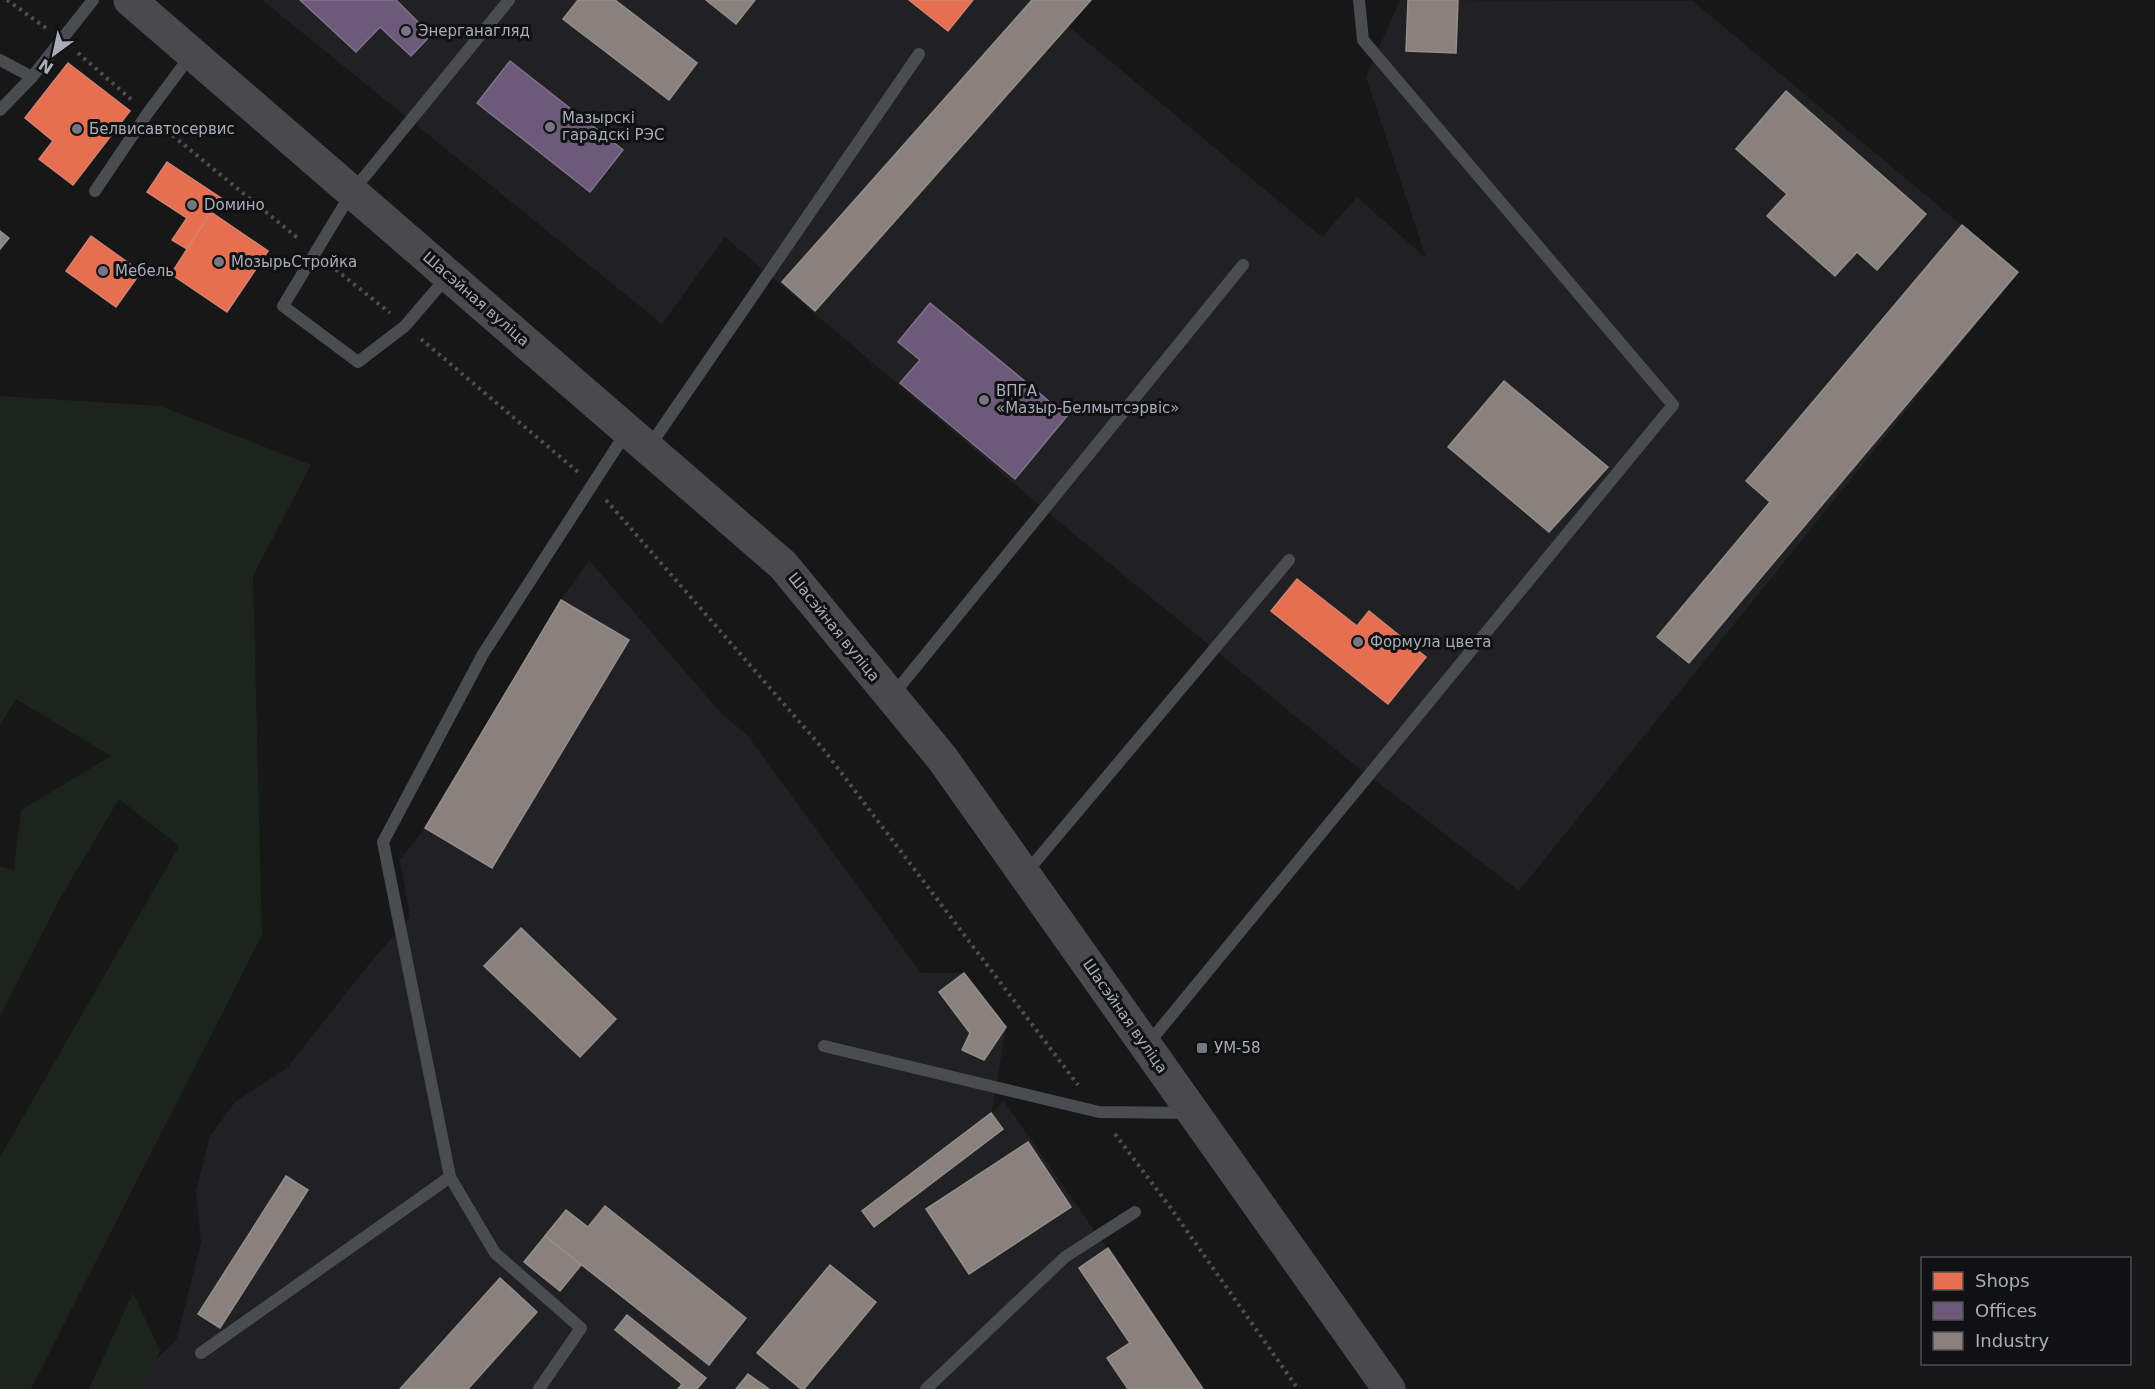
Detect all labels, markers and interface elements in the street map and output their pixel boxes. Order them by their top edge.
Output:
place label: Энерганагляд [418,22,530,40]
north arrow [24,24,84,84]
marker: Энерганагляд [399,24,413,38]
text: N [35,55,57,78]
place label: Мазырскі гарадскі РЭС [562,109,664,144]
place label: Белвисавтосервис [89,120,235,138]
marker: Мазырскі гарадскі РЭС [543,120,557,134]
marker: Белвисавтосервис [70,122,84,136]
place label: Dомино [204,196,265,214]
marker: Dомино [185,198,199,212]
street label: Шасэйная вуліца [419,248,533,350]
place label: МозырьСтройка [231,253,357,271]
marker: МозырьСтройка [212,255,226,269]
place label: Мебель [115,262,174,280]
marker: Мебель [96,264,110,278]
place label: ВПГА «Мазыр-Белмытсэрвіс» [996,382,1180,417]
marker: ВПГА «Мазыр-Белмытсэрвіс» [977,393,991,407]
street label: Шасэйная вуліца [784,569,884,685]
place label: Формула цвета [1370,633,1492,651]
marker: Формула цвета [1351,635,1365,649]
street label: Шасэйная вуліца [1079,955,1171,1077]
place label: УМ-58 [1214,1039,1261,1057]
marker: УМ-58 [1195,1041,1209,1055]
legend [1921,1257,2131,1365]
text: Shops [1975,1270,2030,1291]
text: Offices [1975,1300,2037,1321]
text: Industry [1975,1330,2049,1351]

